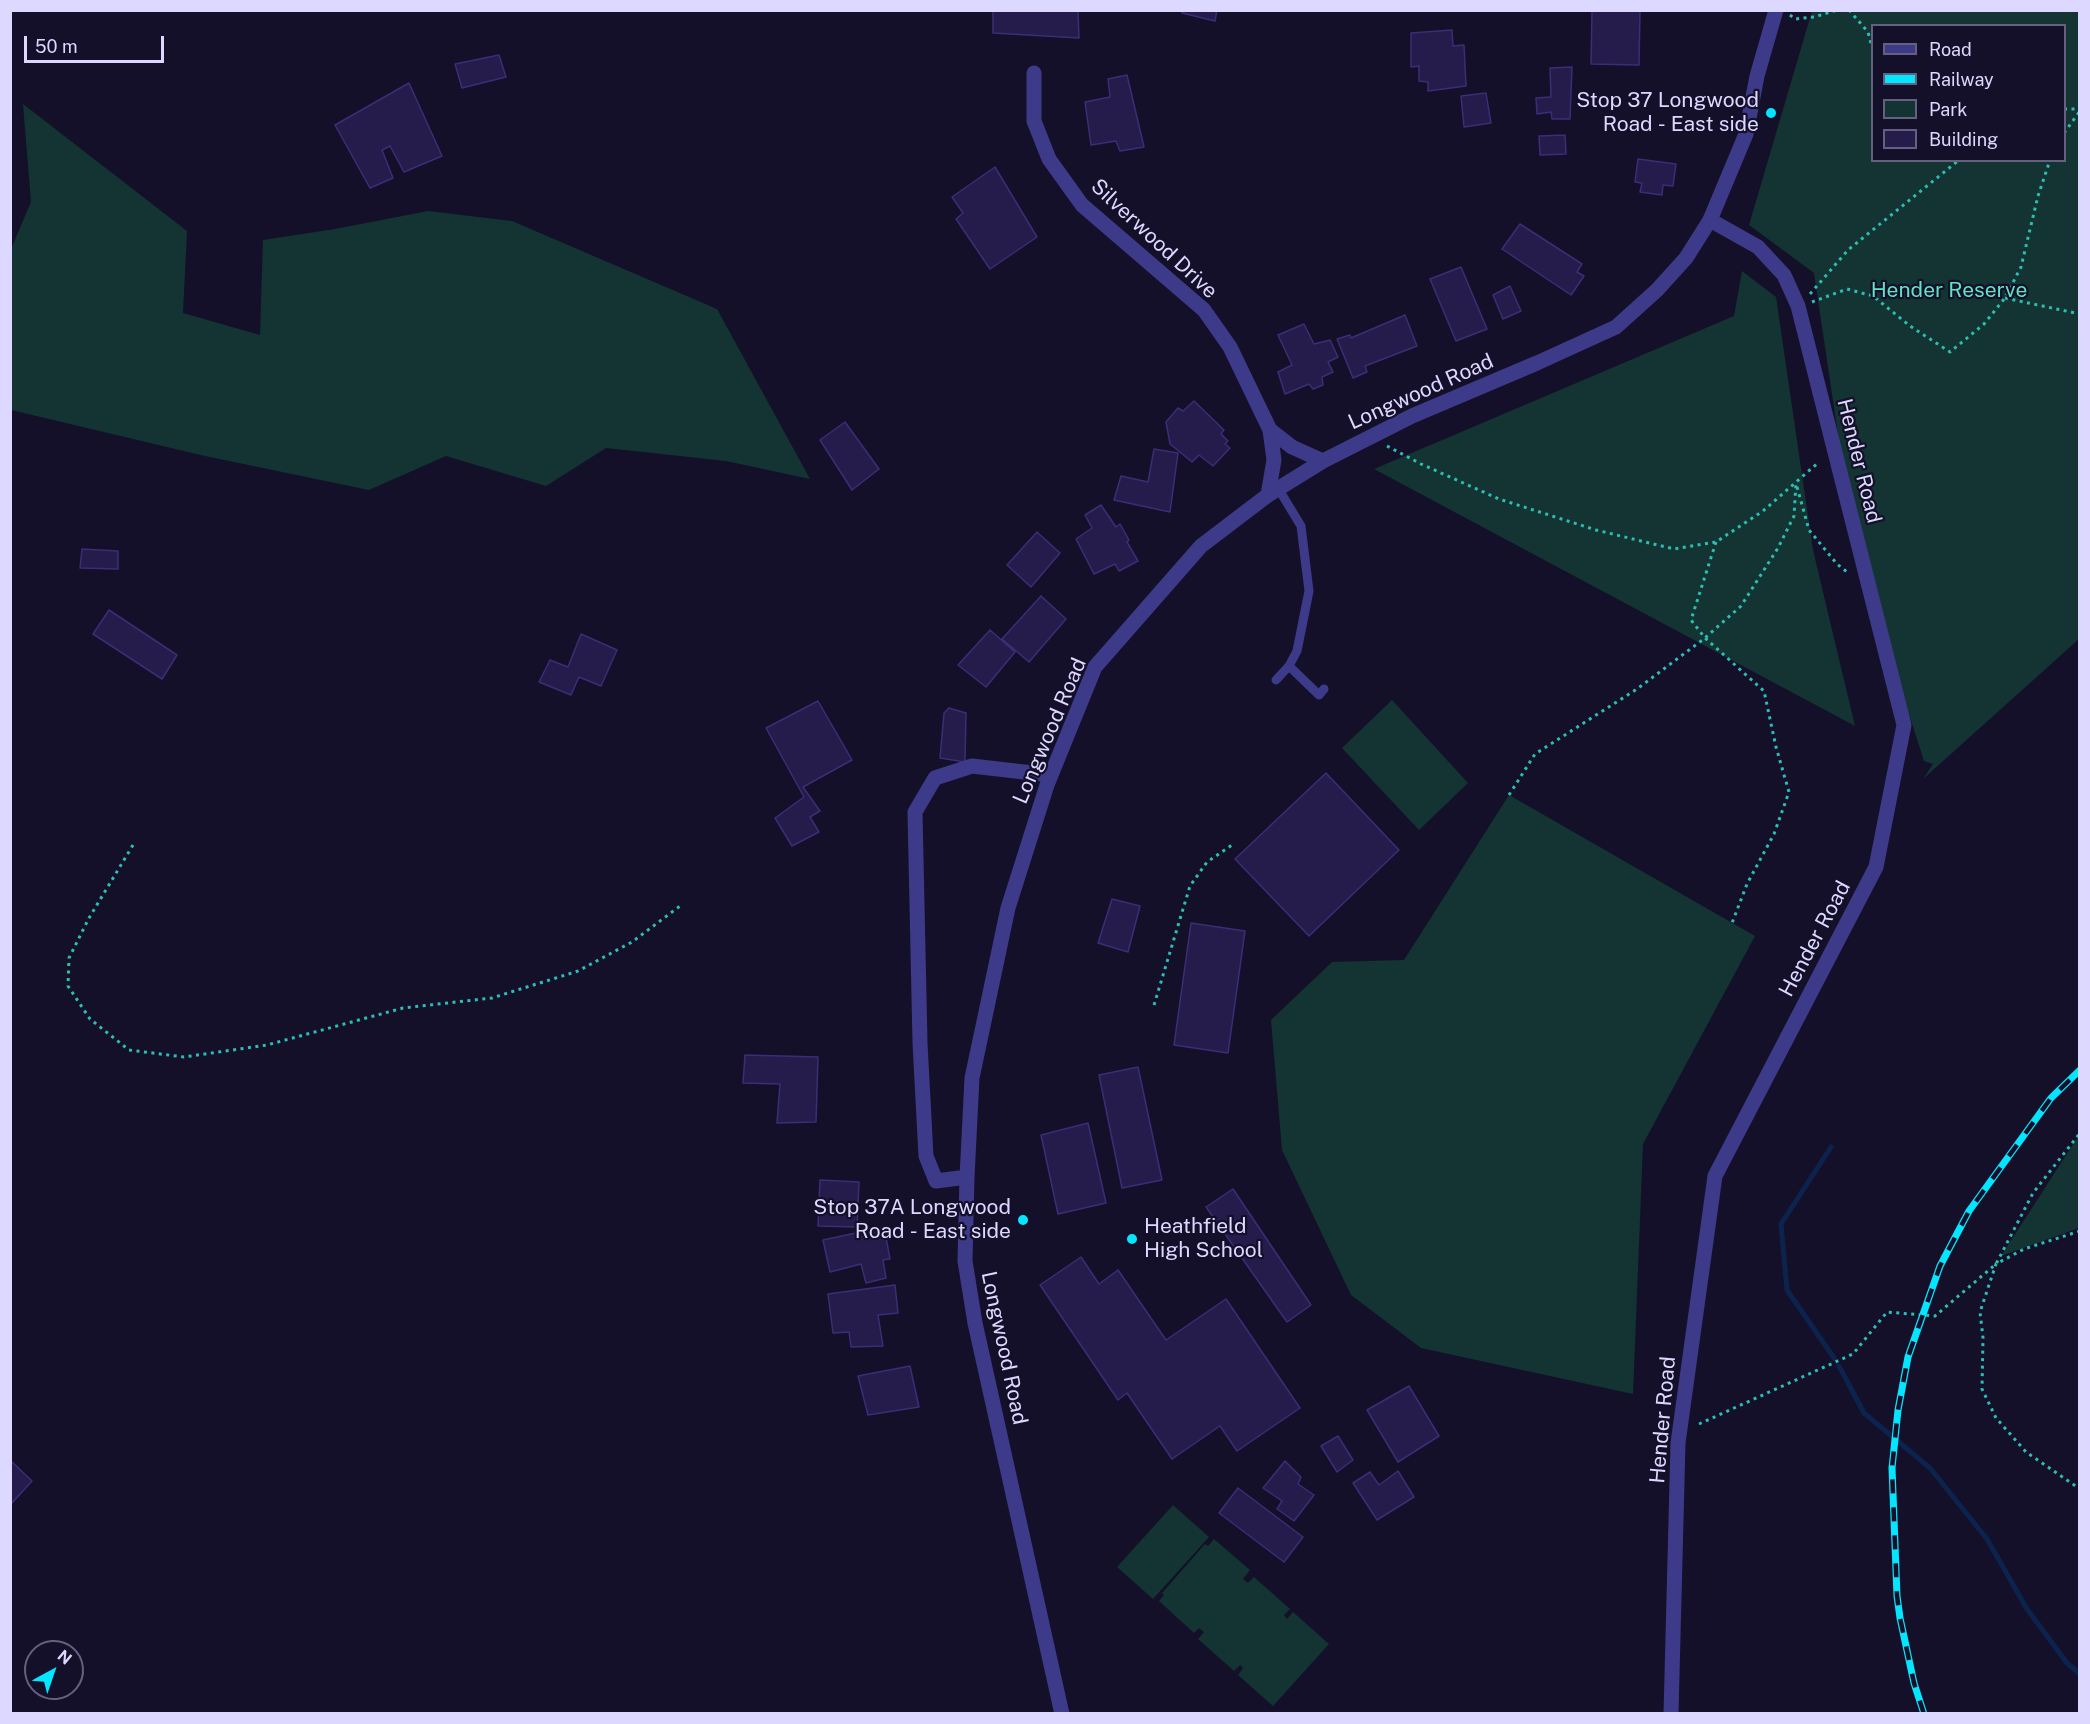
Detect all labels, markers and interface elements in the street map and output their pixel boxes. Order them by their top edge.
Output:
scale bar [27,24,166,62]
legend [1871,24,2066,162]
text: 50 m [35,36,78,57]
text: Road [1929,39,1972,60]
text: Railway [1929,69,1994,90]
place label: Stop 37 Longwood Road - East side [1576,88,1759,138]
text: Park [1929,99,1967,120]
marker: Stop 37 Longwood Road - East side [1764,106,1778,120]
text: Building [1929,129,1998,150]
street label: Silverwood Drive [1085,174,1223,304]
park label: Hender Reserve [1871,278,2027,304]
street label: Longwood Road [1345,349,1497,435]
street label: Hender Road [1831,396,1887,526]
street label: Longwood Road [1008,654,1092,808]
street label: Hender Road [1774,877,1856,1001]
place label: Stop 37A Longwood Road - East side [813,1195,1011,1245]
marker: Stop 37A Longwood Road - East side [1016,1213,1030,1227]
place label: Heathfield High School [1144,1214,1263,1264]
marker: Heathfield High School [1125,1232,1139,1246]
street label: Longwood Road [975,1269,1033,1427]
street label: Hender Road [1645,1355,1681,1485]
north arrow [24,1640,84,1700]
text: N [54,1646,76,1669]

